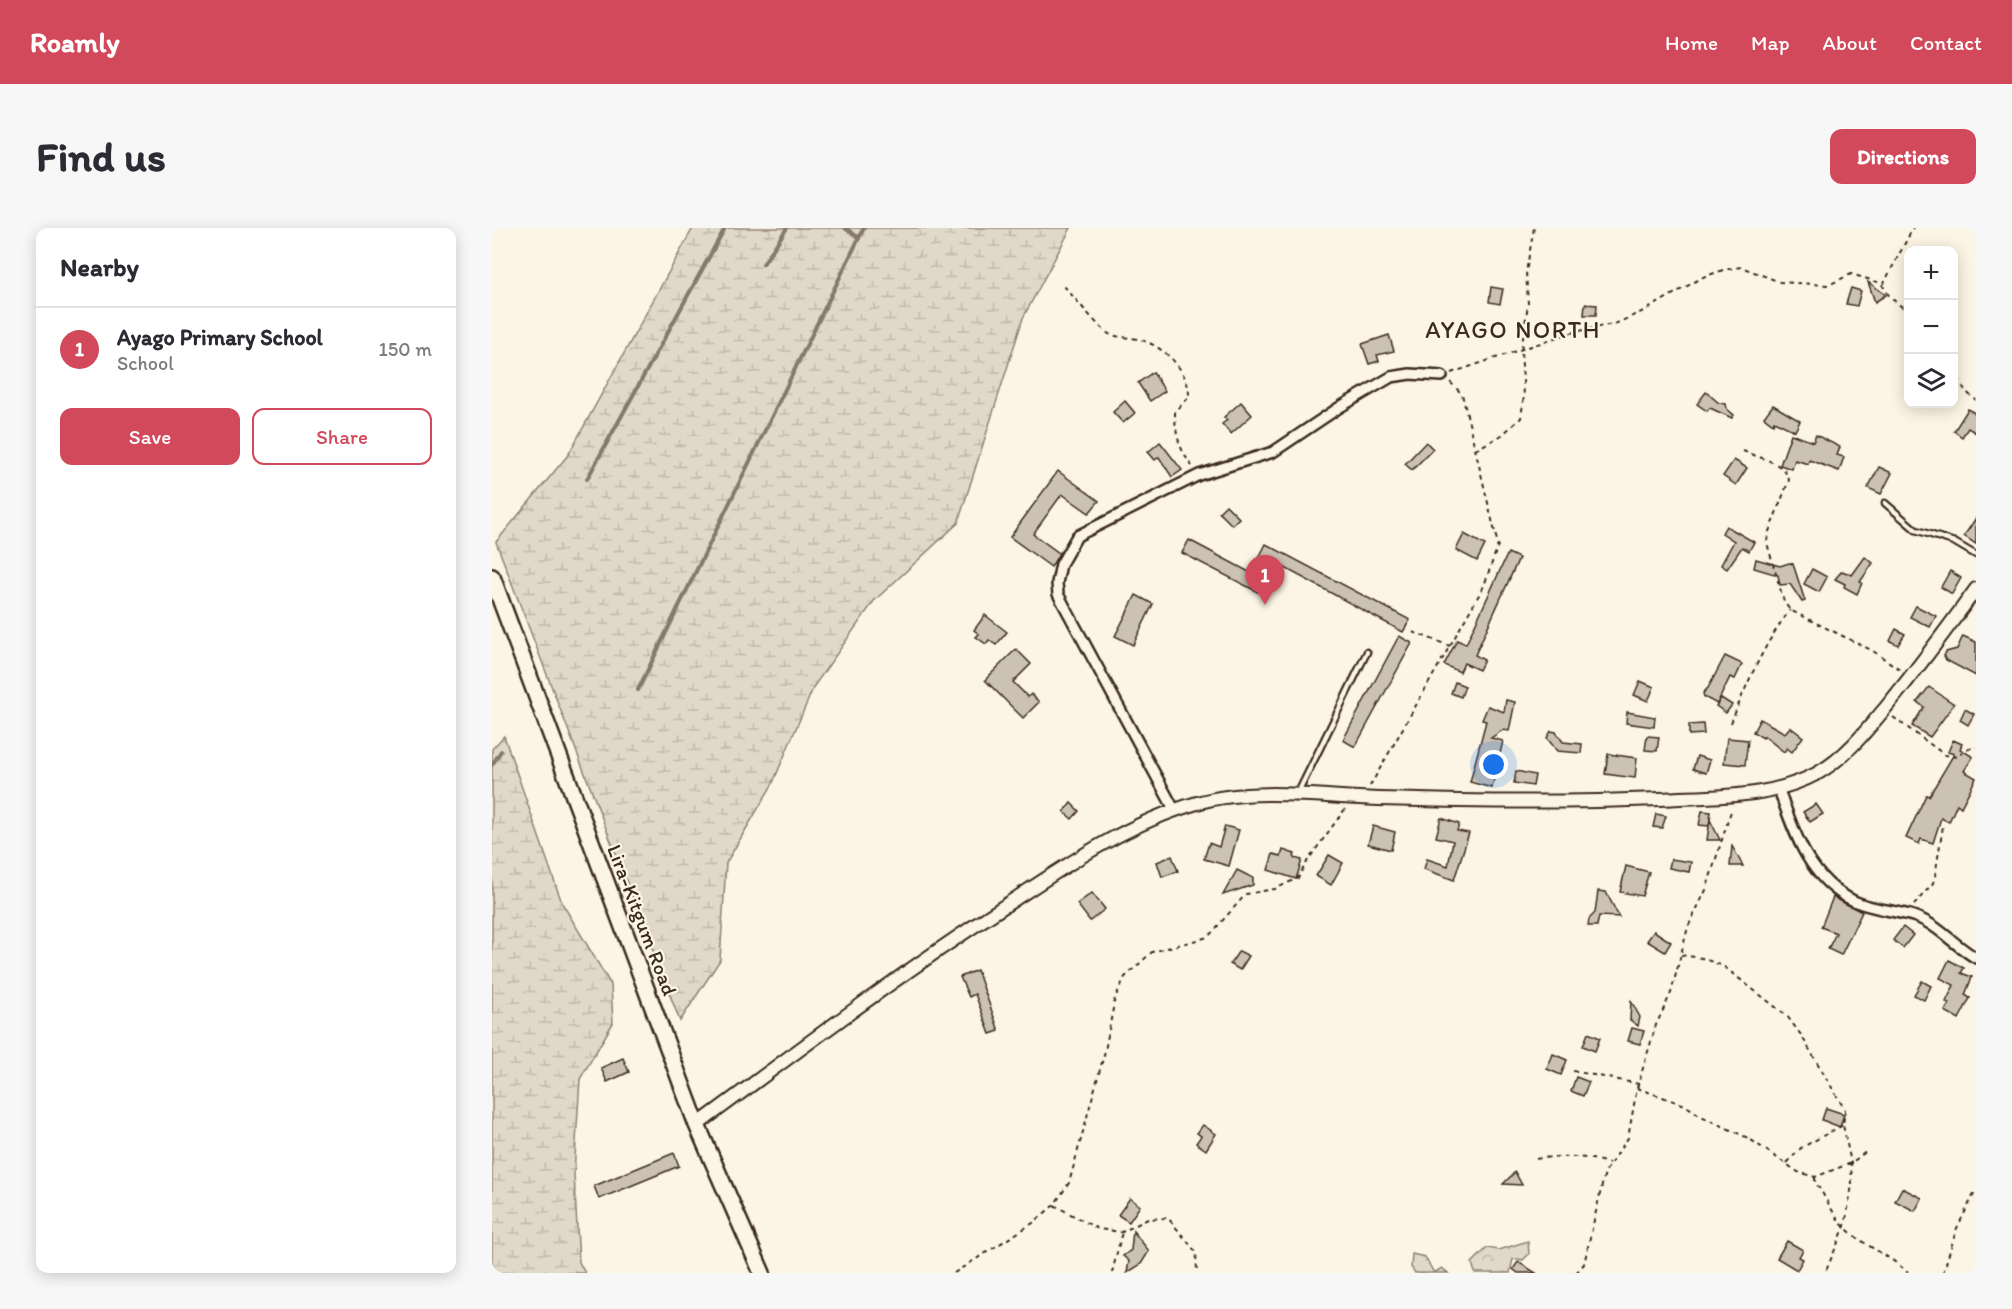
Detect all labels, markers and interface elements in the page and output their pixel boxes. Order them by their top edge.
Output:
text: Roamly [30,25,120,59]
text: Home [1665,30,1718,55]
text: Map [1751,30,1790,55]
text: About [1823,30,1877,55]
text: Contact [1910,30,1982,55]
button: Directions [1830,129,1976,184]
text: Find us [36,131,166,182]
map controls [1904,246,1958,408]
button: + [1904,246,1958,300]
text: Nearby [60,251,139,283]
button: − [1904,300,1958,354]
district label: AYAGO NORTH [1425,315,1601,344]
text: Ayago Primary School [117,324,323,351]
text: 1 [75,337,84,361]
text: 150 m [379,337,432,361]
text: School [117,351,174,375]
button: layers [1904,354,1958,408]
button: Save [60,408,240,465]
button: Share [252,408,432,465]
pin: 1 [1246,556,1284,605]
your location [1479,750,1508,779]
street label: Lira-Kitgum Road [602,841,683,999]

